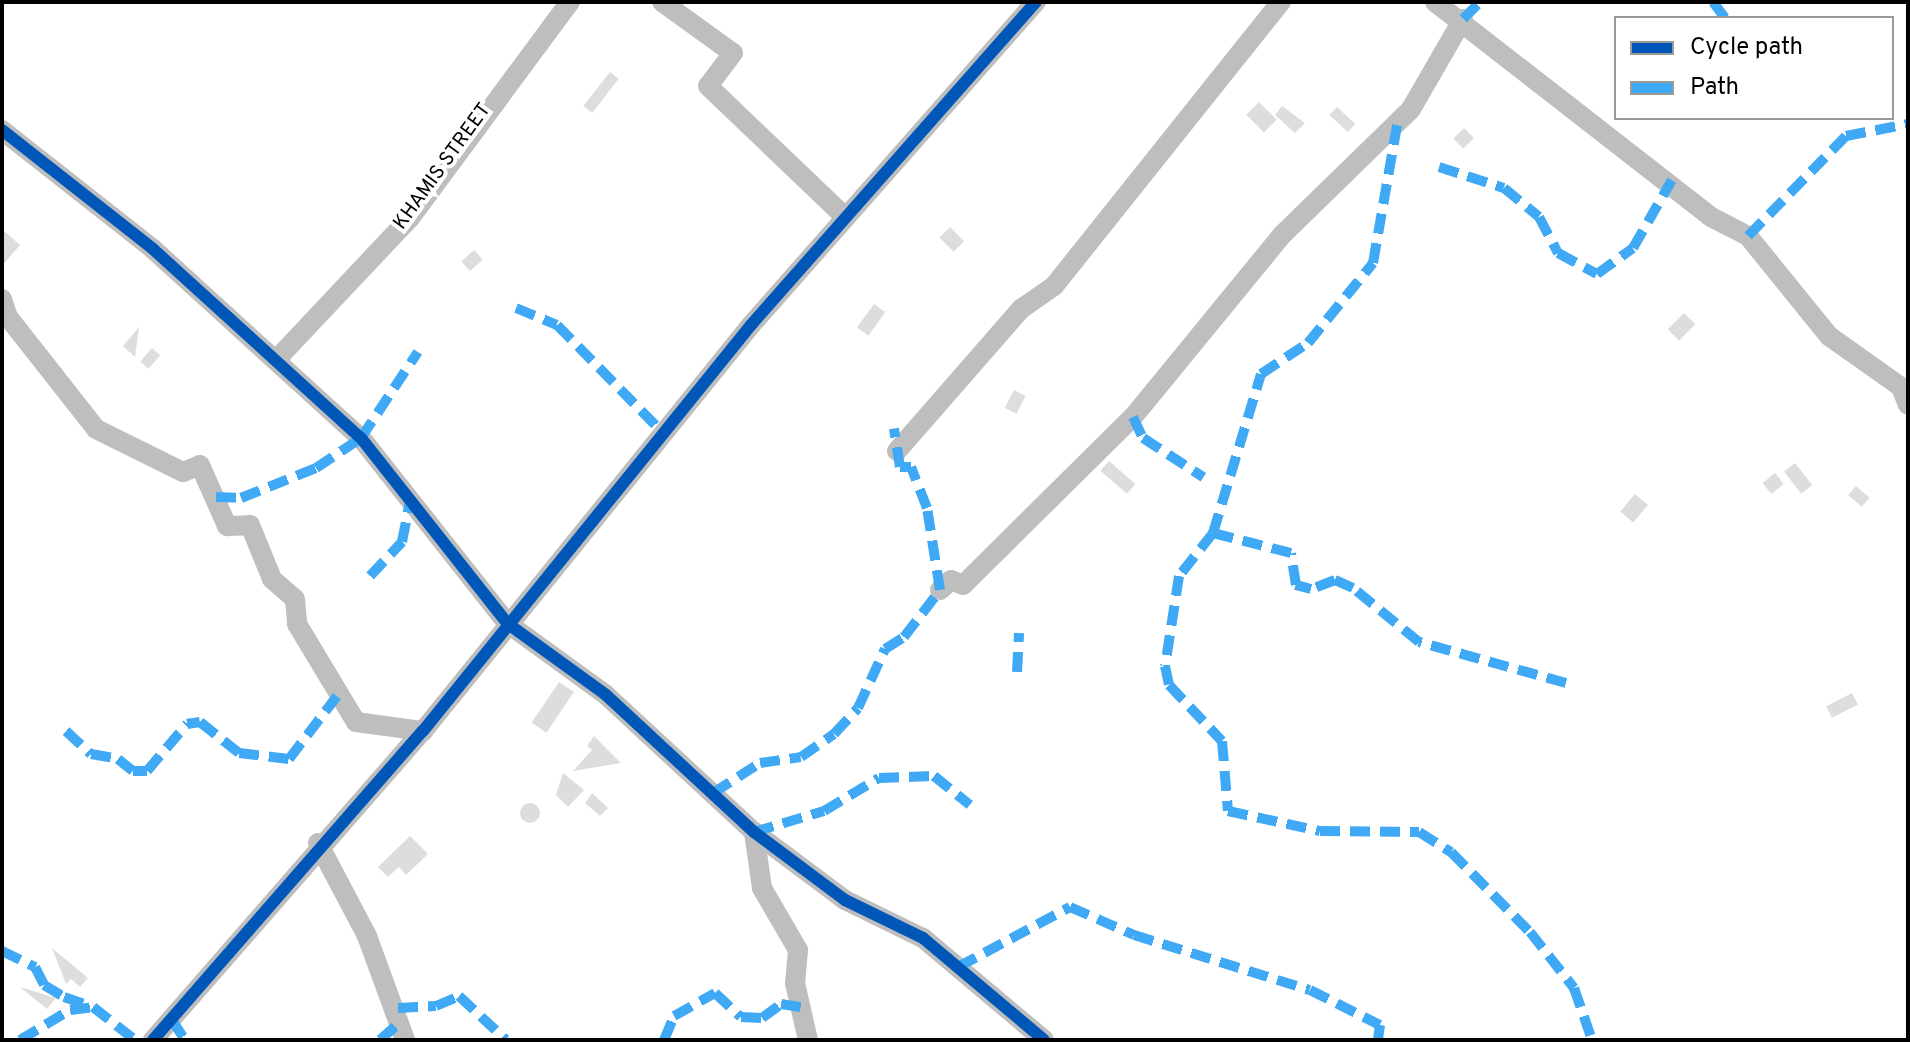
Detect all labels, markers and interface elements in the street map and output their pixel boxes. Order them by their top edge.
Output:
legend [1614,16,1894,120]
text: Cycle path [1690,33,1803,63]
text: Path [1690,73,1739,103]
street label: KHAMIS STREET [389,99,497,235]

